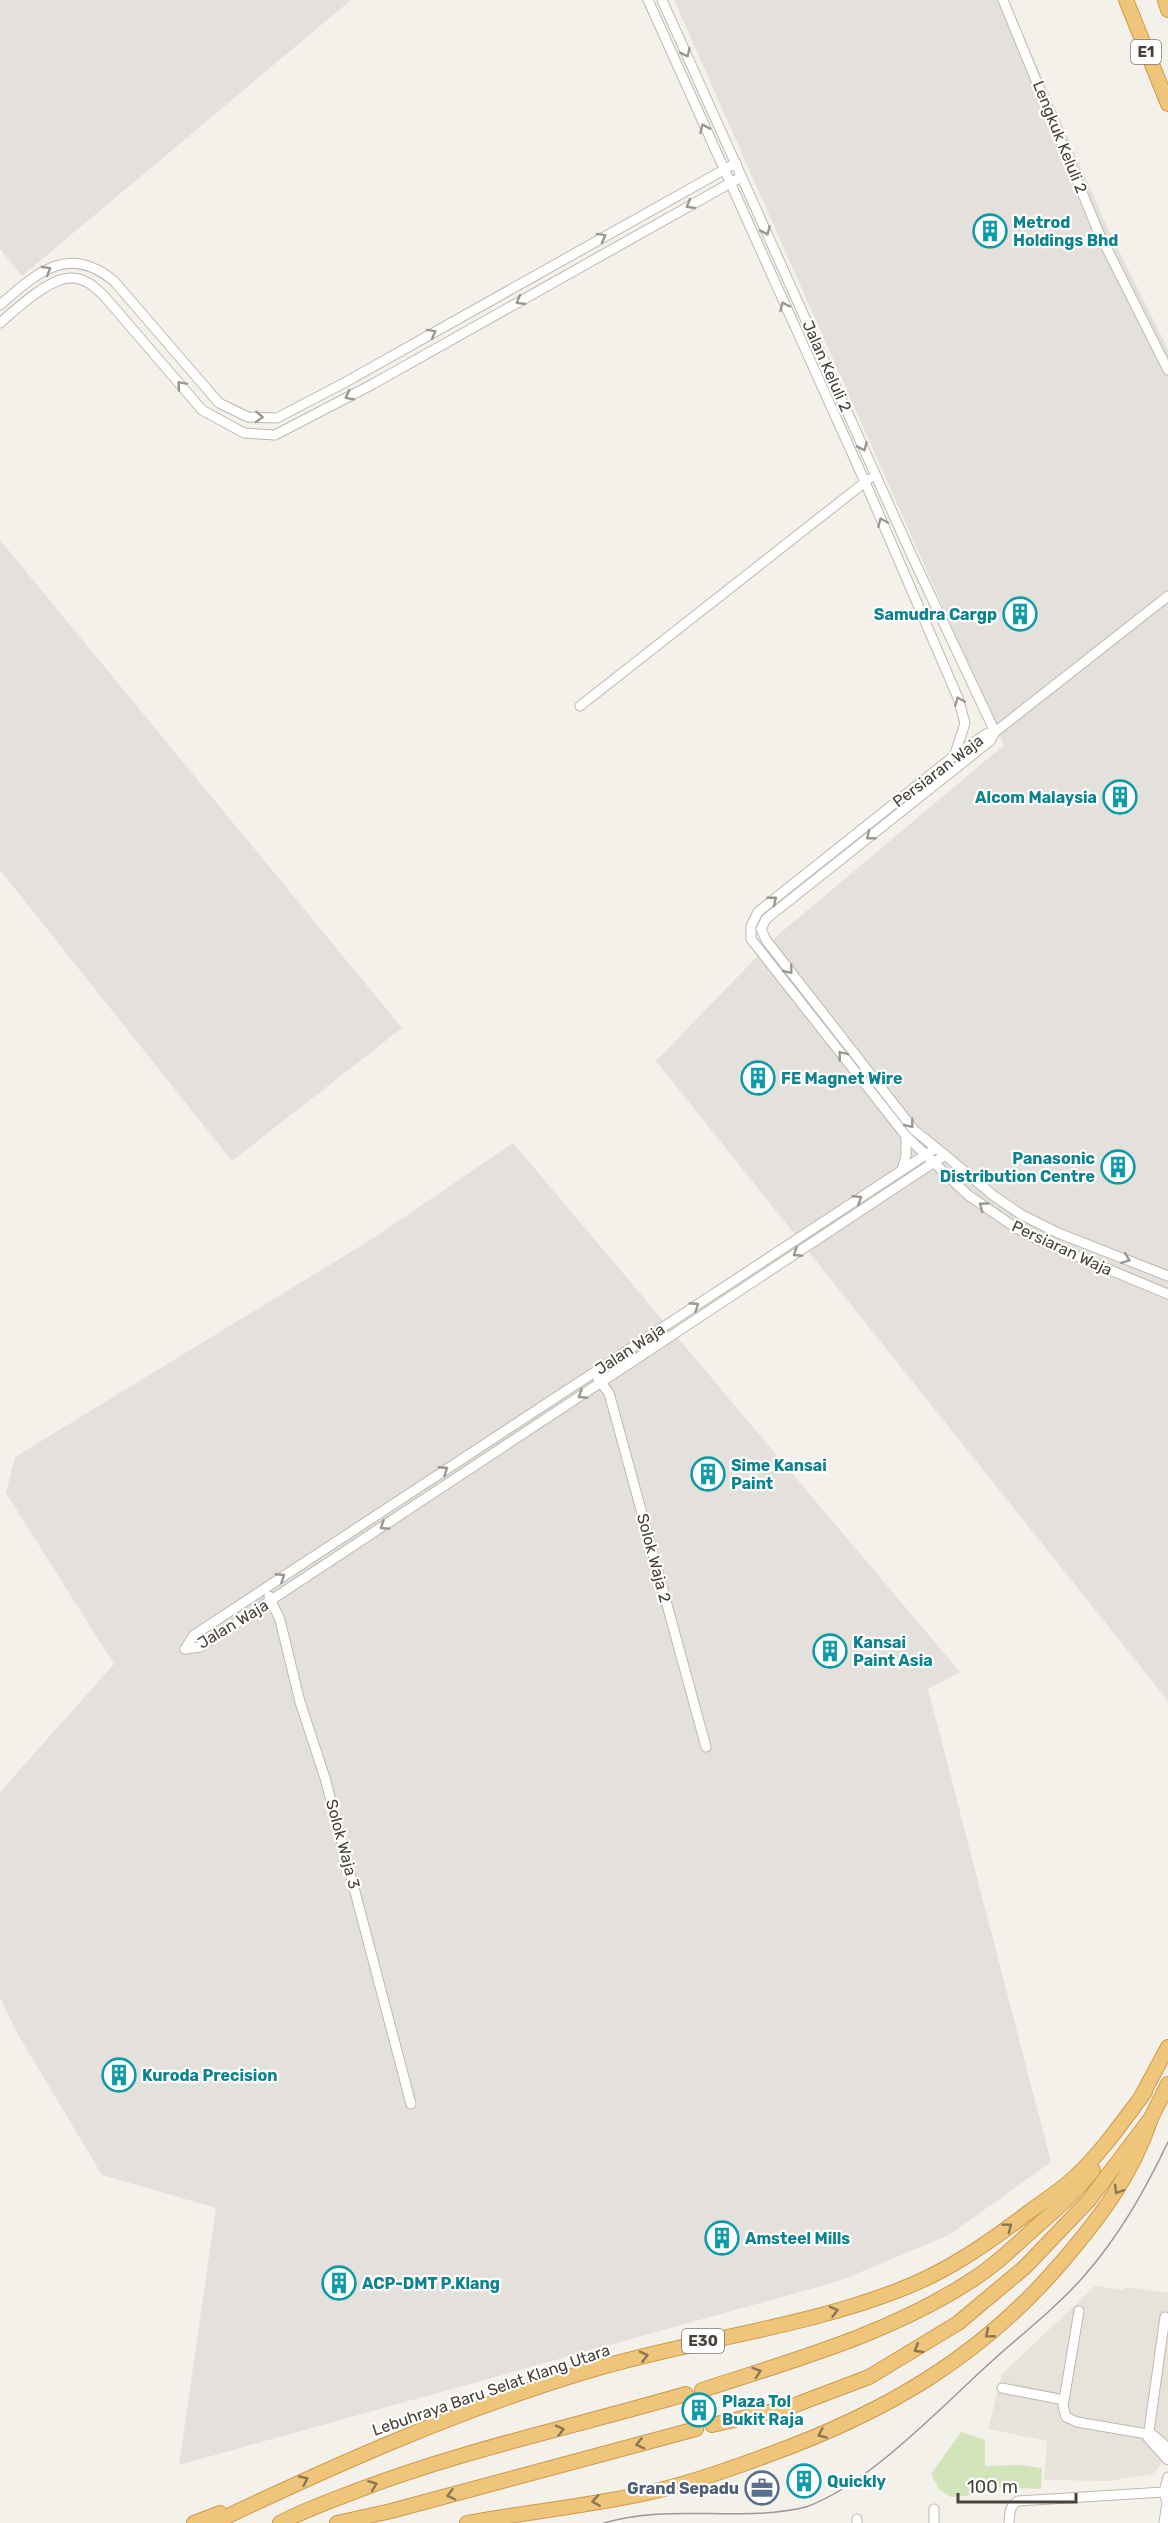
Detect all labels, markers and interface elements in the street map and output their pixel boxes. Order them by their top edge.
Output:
road number: E1 [1131,40,1161,64]
one-way arrow [678,47,690,58]
street label: Lengkuk Keluli 2 [1029,78,1091,196]
one-way arrow [700,123,712,134]
one-way arrow [685,198,696,209]
building icon: Metrod Holdings Bhd [972,213,1008,249]
place label: Metrod Holdings Bhd [1013,213,1118,250]
one-way arrow [759,224,771,235]
one-way arrow [596,233,606,245]
one-way arrow [41,266,51,277]
one-way arrow [516,294,526,305]
one-way arrow [780,301,792,312]
street label: Jalan Keluli 2 [798,317,856,415]
one-way arrow [426,329,436,340]
one-way arrow [177,381,188,392]
one-way arrow [345,388,356,400]
one-way arrow [255,411,264,424]
one-way arrow [856,441,868,452]
one-way arrow [877,517,889,528]
building icon: Samudra Cargp [1002,596,1038,632]
place label: Samudra Cargp [874,605,997,624]
one-way arrow [954,696,966,707]
street label: Persiaran Waja [889,731,987,811]
building icon: Alcom Malaysia [1102,779,1138,815]
place label: Alcom Malaysia [975,788,1097,807]
one-way arrow [866,829,877,840]
one-way arrow [766,897,777,908]
one-way arrow [782,963,793,974]
one-way arrow [838,1050,849,1061]
building icon: FE Magnet Wire [740,1060,776,1096]
place label: FE Magnet Wire [781,1069,902,1088]
one-way arrow [902,1117,913,1128]
place label: Panasonic Distribution Centre [940,1149,1095,1186]
building icon: Panasonic Distribution Centre [1100,1149,1136,1185]
one-way arrow [852,1196,863,1207]
one-way arrow [979,1202,990,1213]
street label: Persiaran Waja [1009,1216,1115,1280]
one-way arrow [793,1246,804,1257]
one-way arrow [1119,1252,1130,1264]
one-way arrow [688,1302,699,1313]
street label: Jalan Waja [592,1319,668,1379]
one-way arrow [578,1388,589,1399]
building icon: Sime Kansai Paint [690,1456,726,1492]
place label: Sime Kansai Paint [731,1456,827,1493]
one-way arrow [438,1466,448,1478]
street label: Solok Waja 2 [633,1511,675,1605]
one-way arrow [380,1519,391,1530]
one-way arrow [275,1573,285,1585]
street label: Jalan Waja [194,1595,272,1653]
building icon: Kansai Paint Asia [812,1633,848,1669]
place label: Kansai Paint Asia [853,1633,933,1670]
street label: Solok Waja 3 [322,1797,364,1891]
building icon: Kuroda Precision [101,2057,137,2093]
place label: Kuroda Precision [142,2066,277,2085]
one-way arrow [1114,2184,1126,2194]
building icon: Amsteel Mills [704,2220,740,2256]
one-way arrow [1002,2223,1013,2234]
place label: Amsteel Mills [745,2229,850,2248]
building icon: ACP-DMT P.Klang [321,2265,357,2301]
place label: ACP-DMT P.Klang [362,2274,500,2293]
one-way arrow [829,2305,839,2318]
one-way arrow [985,2327,996,2338]
road number: E30 [682,2329,724,2353]
street label: Lebuhraya Baru Selat Klang Utara [370,2340,612,2440]
one-way arrow [914,2342,924,2353]
one-way arrow [639,2351,649,2364]
one-way arrow [751,2367,762,2379]
building icon: Plaza Tol Bukit Raja [681,2392,717,2428]
place label: Plaza Tol Bukit Raja [722,2392,804,2429]
one-way arrow [555,2424,565,2437]
one-way arrow [818,2427,829,2439]
one-way arrow [635,2437,645,2450]
building icon: Quickly [786,2463,822,2499]
scale bar [958,2466,1076,2504]
office icon: Grand Sepadu [744,2470,780,2506]
place label: Quickly [827,2472,887,2491]
one-way arrow [297,2476,308,2488]
text: 100 m [967,2476,1018,2498]
one-way arrow [367,2479,378,2492]
place label: Grand Sepadu [627,2479,739,2498]
one-way arrow [447,2487,457,2500]
one-way arrow [591,2495,600,2507]

